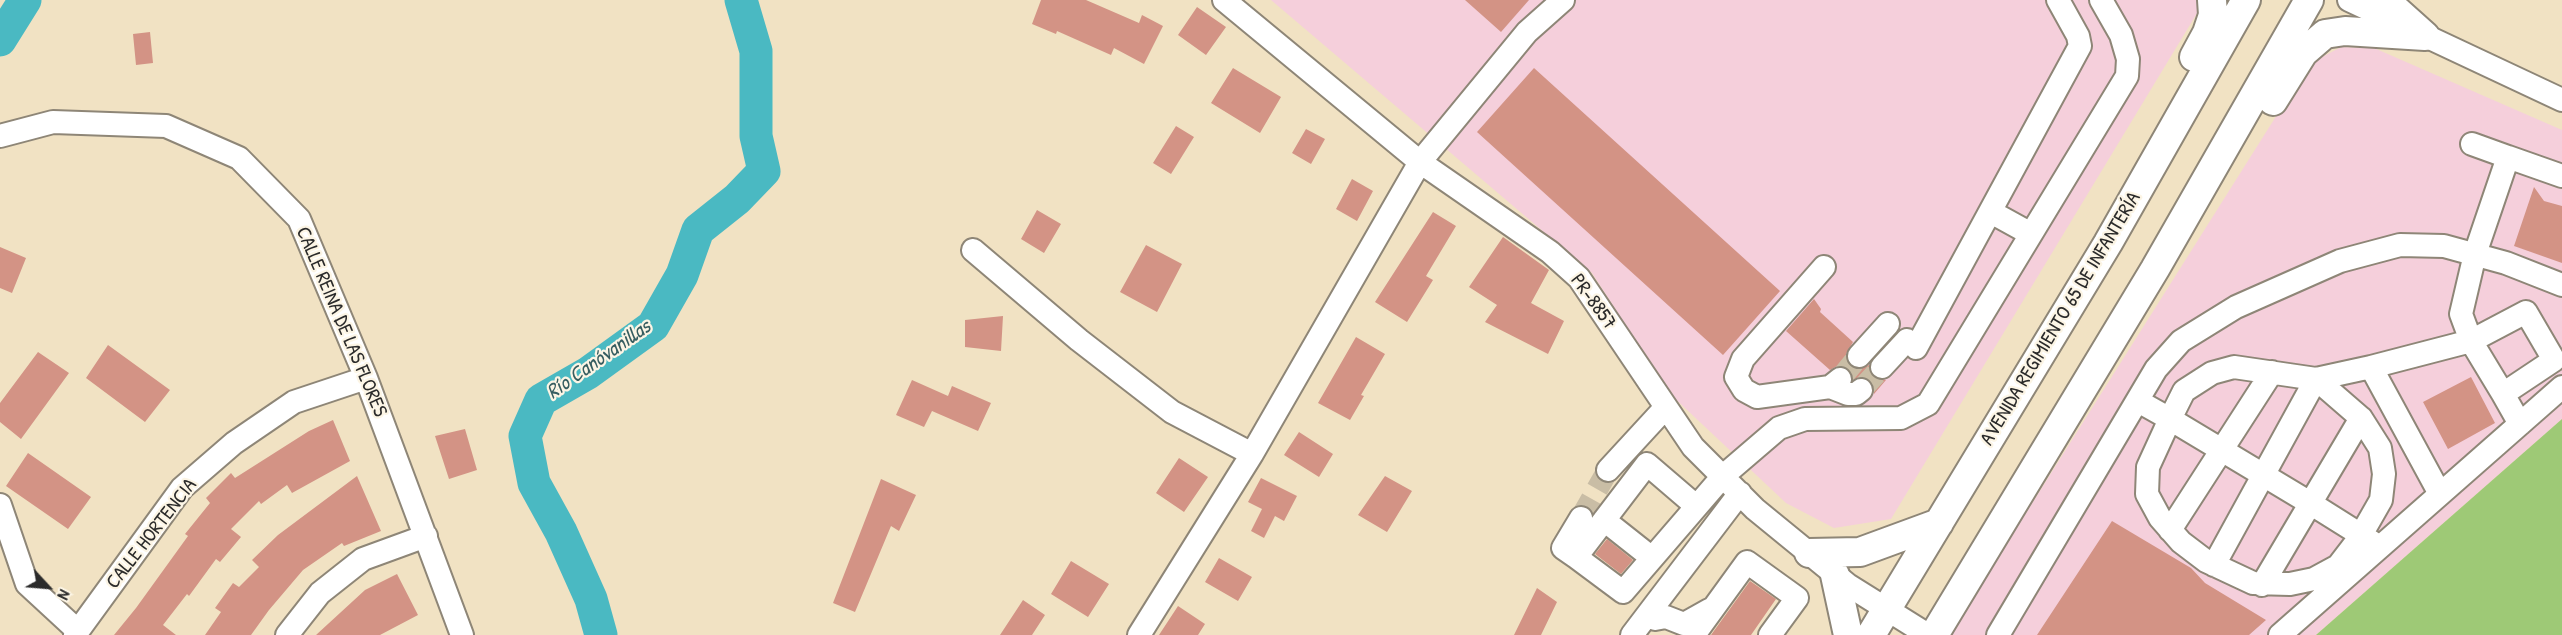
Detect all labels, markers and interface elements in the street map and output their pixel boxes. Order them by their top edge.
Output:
street label: AVENIDA REGIMIENTO 65 DE INFANTERÍA [1976,188,2146,450]
street label: CALLE REINA DE LAS FLORES [290,224,392,420]
street label: PR-8857 [1565,270,1621,334]
water label: Río Canóvanillas [542,315,656,405]
street label: CALLE HORTENCIA [102,474,202,594]
north arrow [18,557,78,617]
text: N [52,586,76,604]

